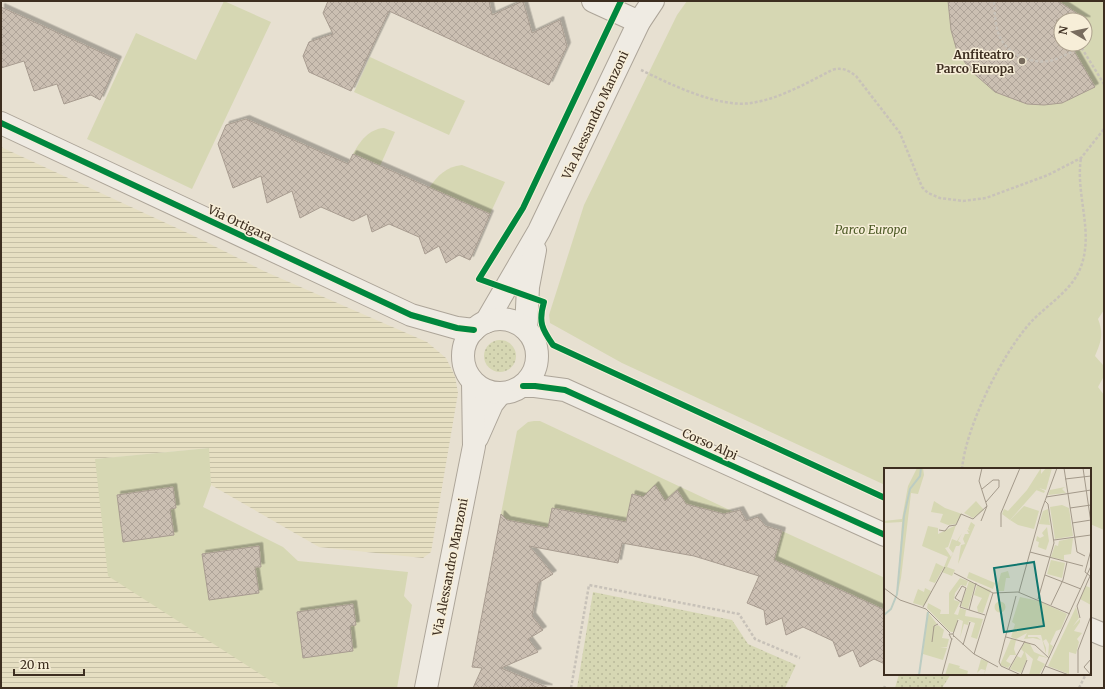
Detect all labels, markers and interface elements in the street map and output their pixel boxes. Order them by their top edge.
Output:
north arrow [1053,12,1093,52]
text: N [1056,25,1071,36]
place label: Anfiteatro Parco Europa [936,47,1014,76]
street label: Via Alessandro Manzoni [558,48,631,182]
marker: Anfiteatro Parco Europa [1017,56,1027,66]
street label: Via Ortigara [205,201,275,245]
park label: Parco Europa [835,222,907,237]
street label: Corso Alpi [680,425,740,463]
inset map [884,468,1091,675]
street label: Via Alessandro Manzoni [429,497,471,638]
scale bar [14,651,84,677]
text: 20 m [20,657,49,672]

